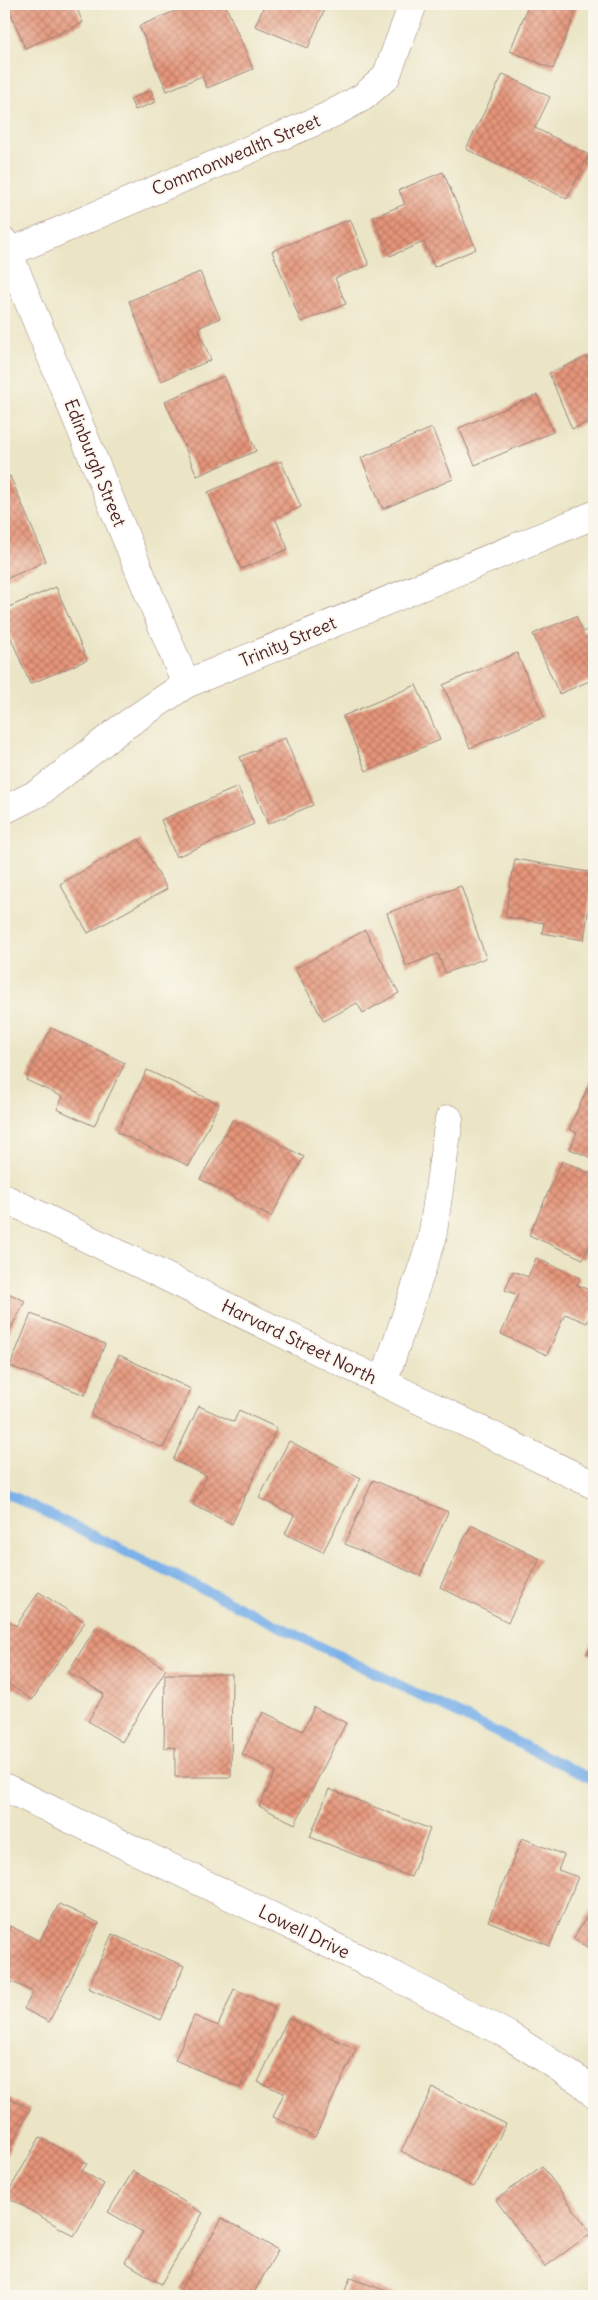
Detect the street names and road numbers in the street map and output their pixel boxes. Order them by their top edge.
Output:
street label: Commonwealth Street [148,109,323,200]
street label: Edinburgh Street [59,396,132,530]
street label: Trinity Street [236,611,340,672]
street label: Harvard Street North [218,1294,381,1389]
street label: Lowell Drive [255,1900,354,1963]

